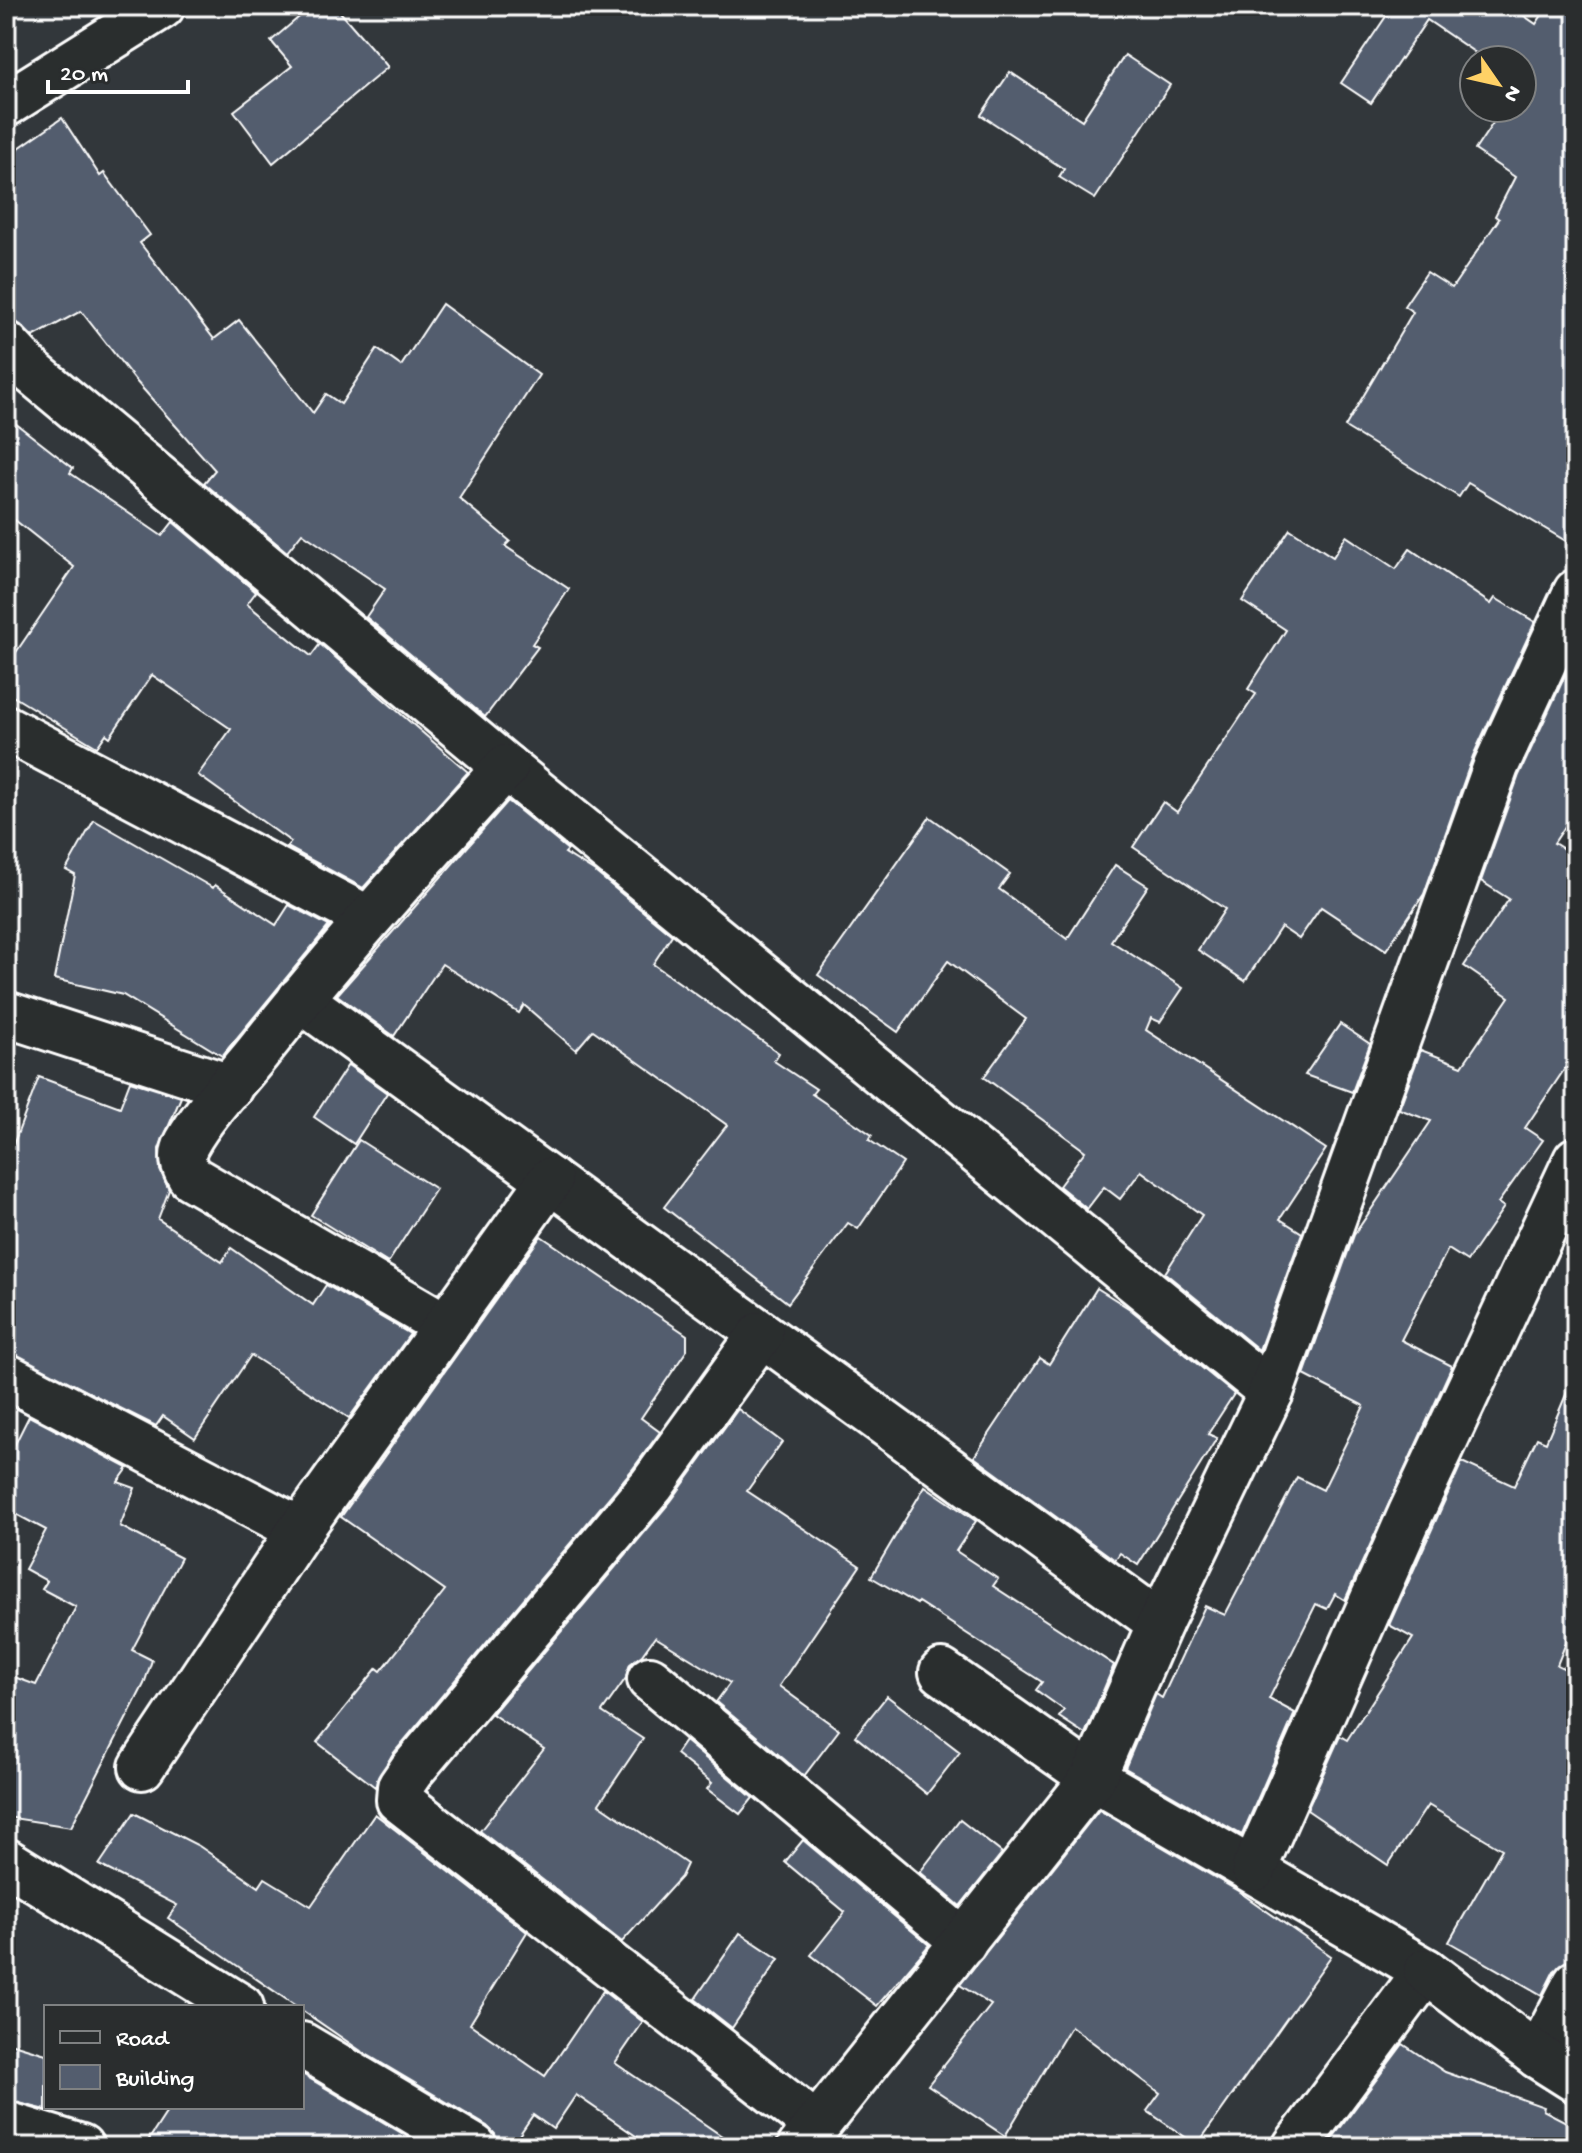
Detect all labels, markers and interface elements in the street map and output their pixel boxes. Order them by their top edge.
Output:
scale bar [48,44,188,94]
north arrow [1458,44,1538,124]
text: 20 m [60,61,108,90]
text: N [1496,80,1526,106]
legend [44,2005,304,2109]
text: Road [116,2026,170,2055]
text: Building [115,2066,194,2095]

